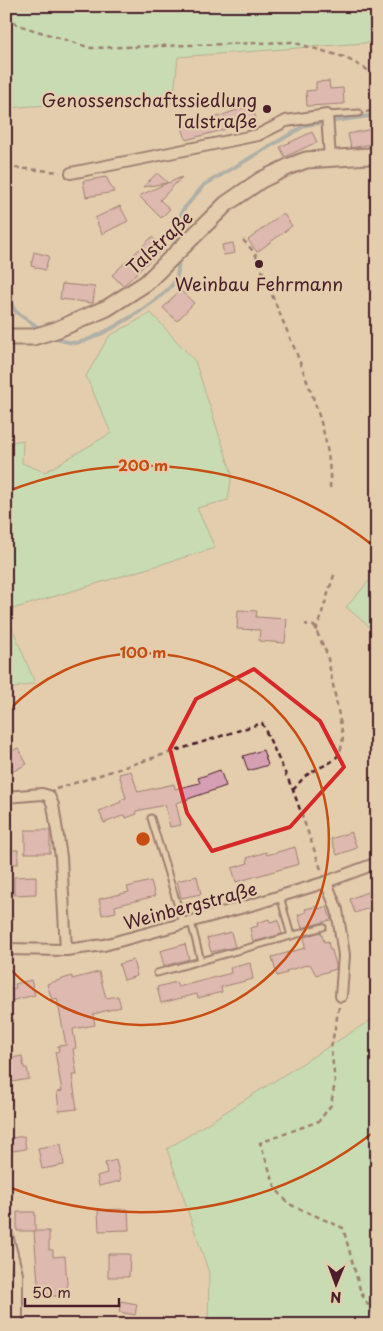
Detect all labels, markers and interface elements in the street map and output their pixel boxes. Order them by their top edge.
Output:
place label: Genossenschaftssiedlung Talstraße [42,86,257,134]
marker: Genossenschaftssiedlung Talstraße [261,103,273,115]
street label: Talstraße [120,204,198,280]
marker: Weinbau Fehrmann [253,258,265,270]
place label: Weinbau Fehrmann [175,270,343,297]
text: 200 m [118,453,168,476]
text: 100 m [120,640,166,663]
centre of rings [134,830,152,848]
street label: Weinbergstraße [120,874,260,936]
north arrow [310,1258,360,1308]
scale bar [25,1276,119,1308]
text: 50 m [32,1280,71,1303]
text: N [330,1287,341,1308]

